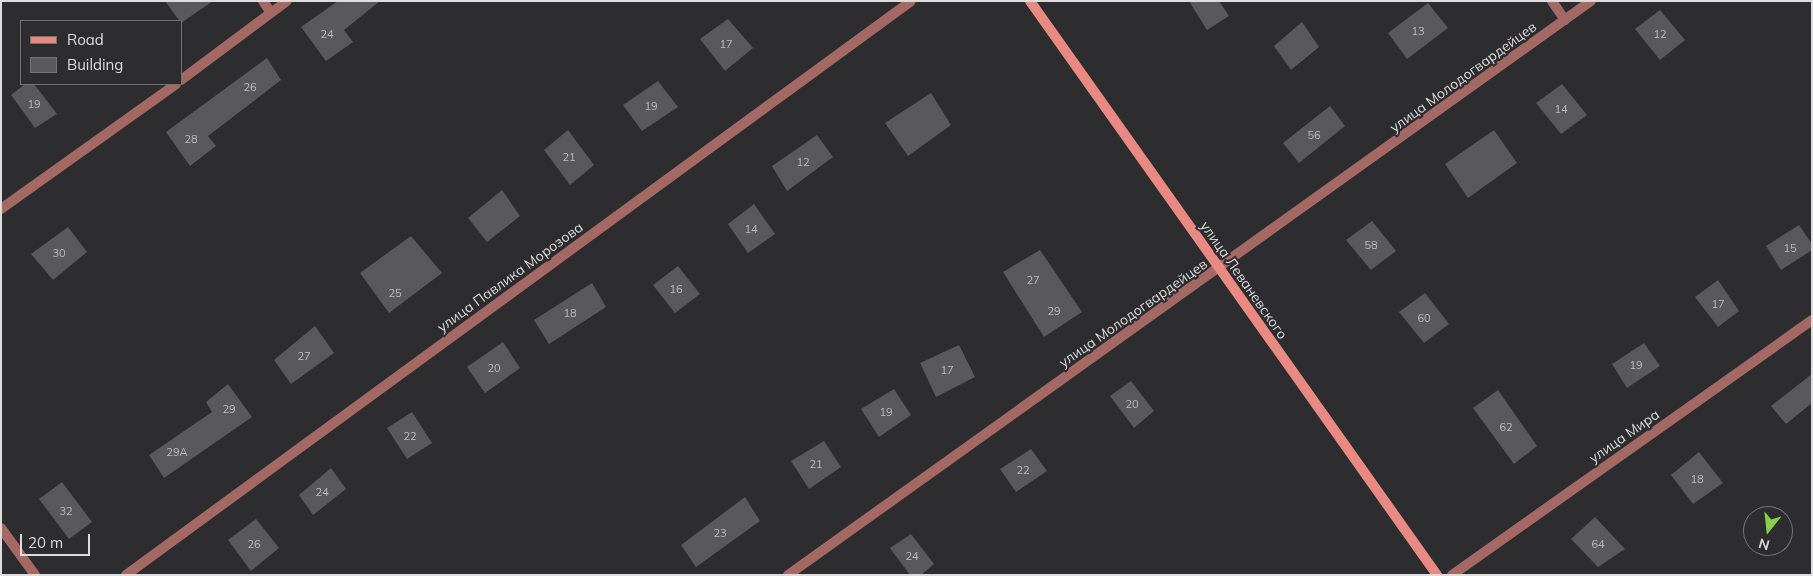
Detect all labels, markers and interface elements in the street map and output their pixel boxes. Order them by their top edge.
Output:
street label: улица Молодогвардейцев [1386,18,1540,136]
legend [20,20,182,85]
house number: 13 [1411,24,1425,38]
house number: 24 [320,27,334,41]
house number: 12 [1653,27,1667,41]
text: Road [67,30,104,49]
house number: 17 [719,37,733,51]
text: Building [67,55,123,74]
house number: 26 [243,80,257,94]
house number: 19 [27,97,41,111]
house number: 19 [644,99,658,113]
house number: 14 [1554,102,1568,116]
house number: 56 [1307,128,1321,142]
house number: 28 [184,132,198,146]
house number: 21 [562,150,576,164]
house number: 12 [796,155,810,169]
street label: улица Павлика Морозова [434,218,586,336]
street label: улица Леваневского [1197,218,1291,342]
house number: 14 [744,222,758,236]
house number: 58 [1364,238,1378,252]
house number: 15 [1783,241,1797,255]
house number: 30 [52,246,66,260]
street label: улица Молодогвардейцев [1056,255,1210,371]
house number: 27 [1026,273,1040,287]
house number: 16 [669,282,683,296]
house number: 25 [388,286,402,300]
house number: 17 [1711,297,1725,311]
house number: 29 [1047,304,1061,318]
house number: 18 [563,306,577,320]
house number: 60 [1417,311,1431,325]
house number: 27 [297,349,311,363]
house number: 19 [1629,358,1643,372]
house number: 20 [487,361,501,375]
house number: 17 [940,363,954,377]
house number: 20 [1125,397,1139,411]
house number: 29 [222,402,236,416]
house number: 19 [879,405,893,419]
street label: улица Мира [1586,406,1662,466]
house number: 62 [1499,420,1513,434]
house number: 22 [403,429,417,443]
house number: 29А [166,445,188,459]
house number: 21 [809,457,823,471]
house number: 22 [1016,463,1030,477]
house number: 18 [1690,472,1704,486]
house number: 24 [315,485,329,499]
house number: 32 [59,504,73,518]
north arrow [1743,506,1793,556]
scale bar [22,524,92,556]
house number: 23 [713,526,727,540]
text: 20 m [28,533,63,552]
text: N [1757,534,1772,555]
house number: 26 [247,537,261,551]
house number: 64 [1591,537,1605,551]
house number: 24 [905,549,919,563]

